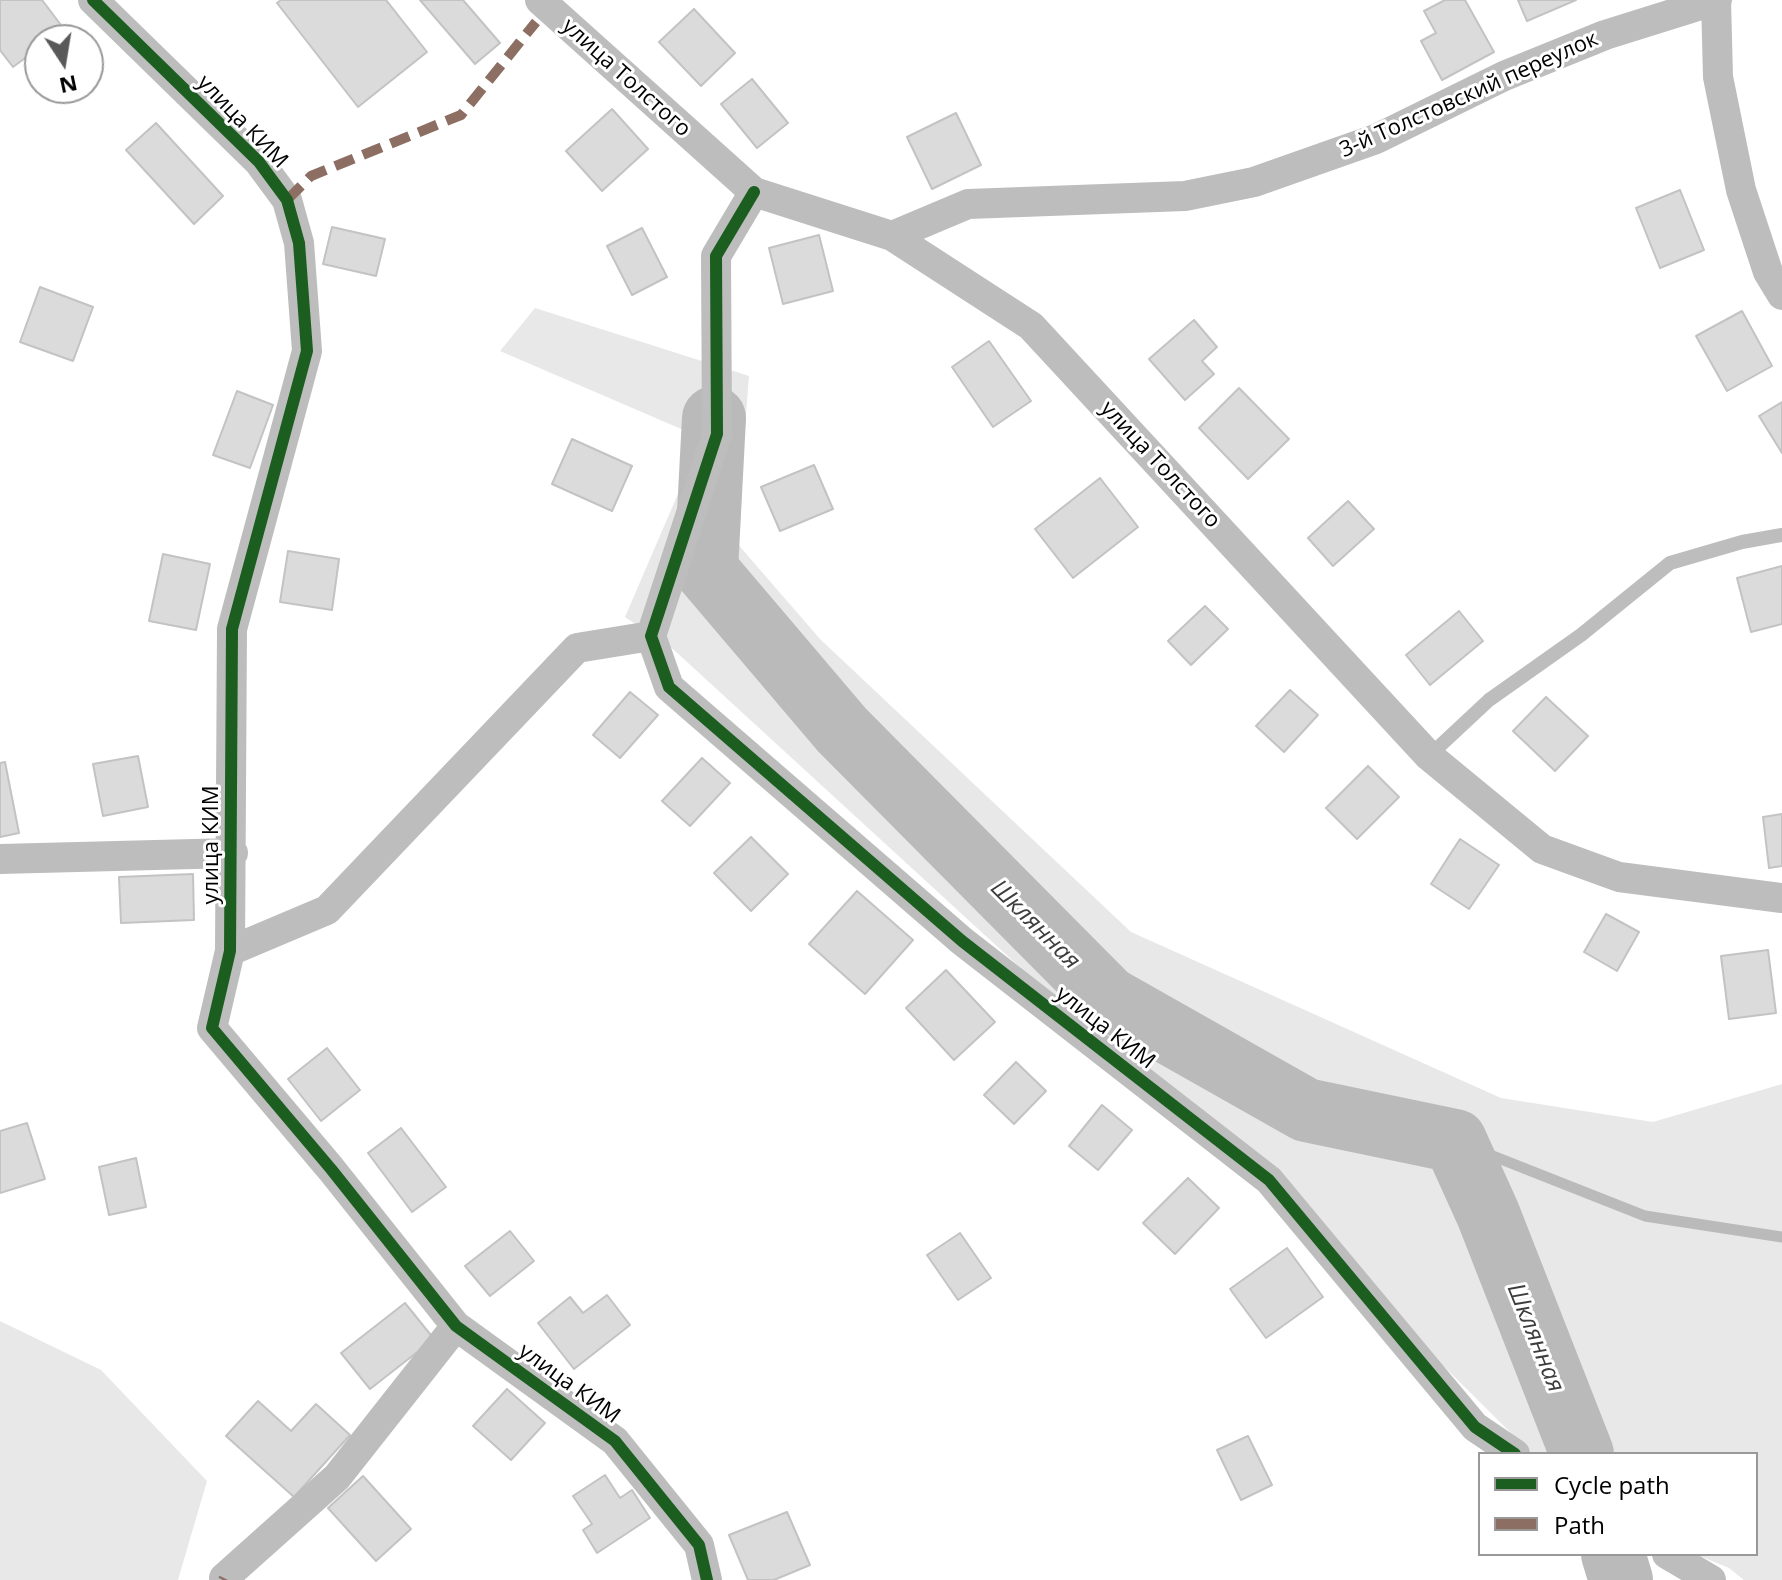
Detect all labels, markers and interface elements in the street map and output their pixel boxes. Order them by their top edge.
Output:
street label: улица Толстого [556,13,696,143]
north arrow [24,24,104,104]
street label: 3-й Толстовский переулок [1336,26,1602,164]
text: N [57,69,80,102]
street label: улица КИМ [191,70,293,174]
street label: улица Толстого [1094,396,1226,534]
street label: улица КИМ [199,785,225,905]
water label: Шклянная [984,874,1086,976]
street label: улица КИМ [1050,981,1160,1075]
water label: Шклянная [1500,1279,1570,1397]
street label: улица КИМ [513,1338,625,1430]
legend [1478,1452,1758,1556]
text: Cycle path [1554,1468,1670,1501]
text: Path [1554,1508,1605,1541]

